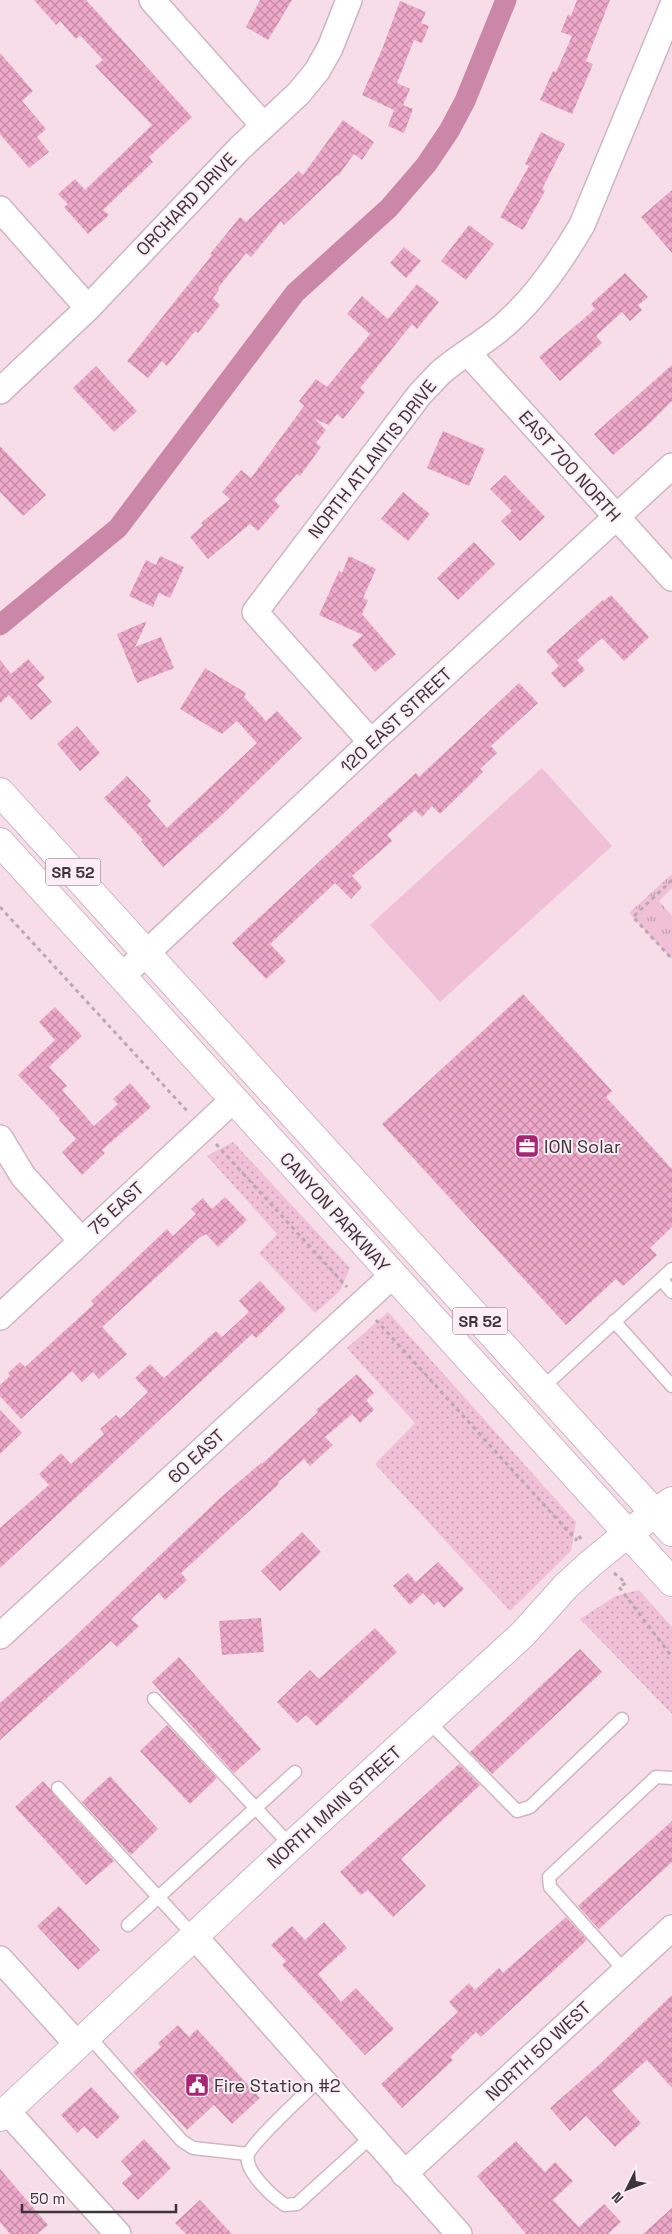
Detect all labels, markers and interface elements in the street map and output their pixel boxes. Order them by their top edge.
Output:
street label: ORCHARD DRIVE [131,147,241,261]
street label: NORTH ATLANTIS DRIVE [303,375,441,543]
street label: EAST 700 NORTH [514,406,626,526]
street label: 120 EAST STREET [335,662,457,778]
road number: SR 52 [46,859,100,886]
office icon: ION Solar [514,1133,540,1159]
place label: ION Solar [544,1135,621,1158]
street label: CANYON PARKWAY [275,1147,395,1277]
street label: 75 EAST [83,1176,149,1240]
road number: SR 52 [452,1308,508,1334]
street label: 60 EAST [163,1424,230,1488]
street label: NORTH MAIN STREET [262,1740,406,1874]
street label: NORTH 50 WEST [480,1996,596,2106]
public building icon: Fire Station #2 [184,2072,210,2098]
place label: Fire Station #2 [214,2074,341,2097]
north arrow [602,2164,652,2214]
scale bar [22,2182,176,2214]
text: N [608,2188,627,2207]
text: 50 m [30,2189,65,2208]

